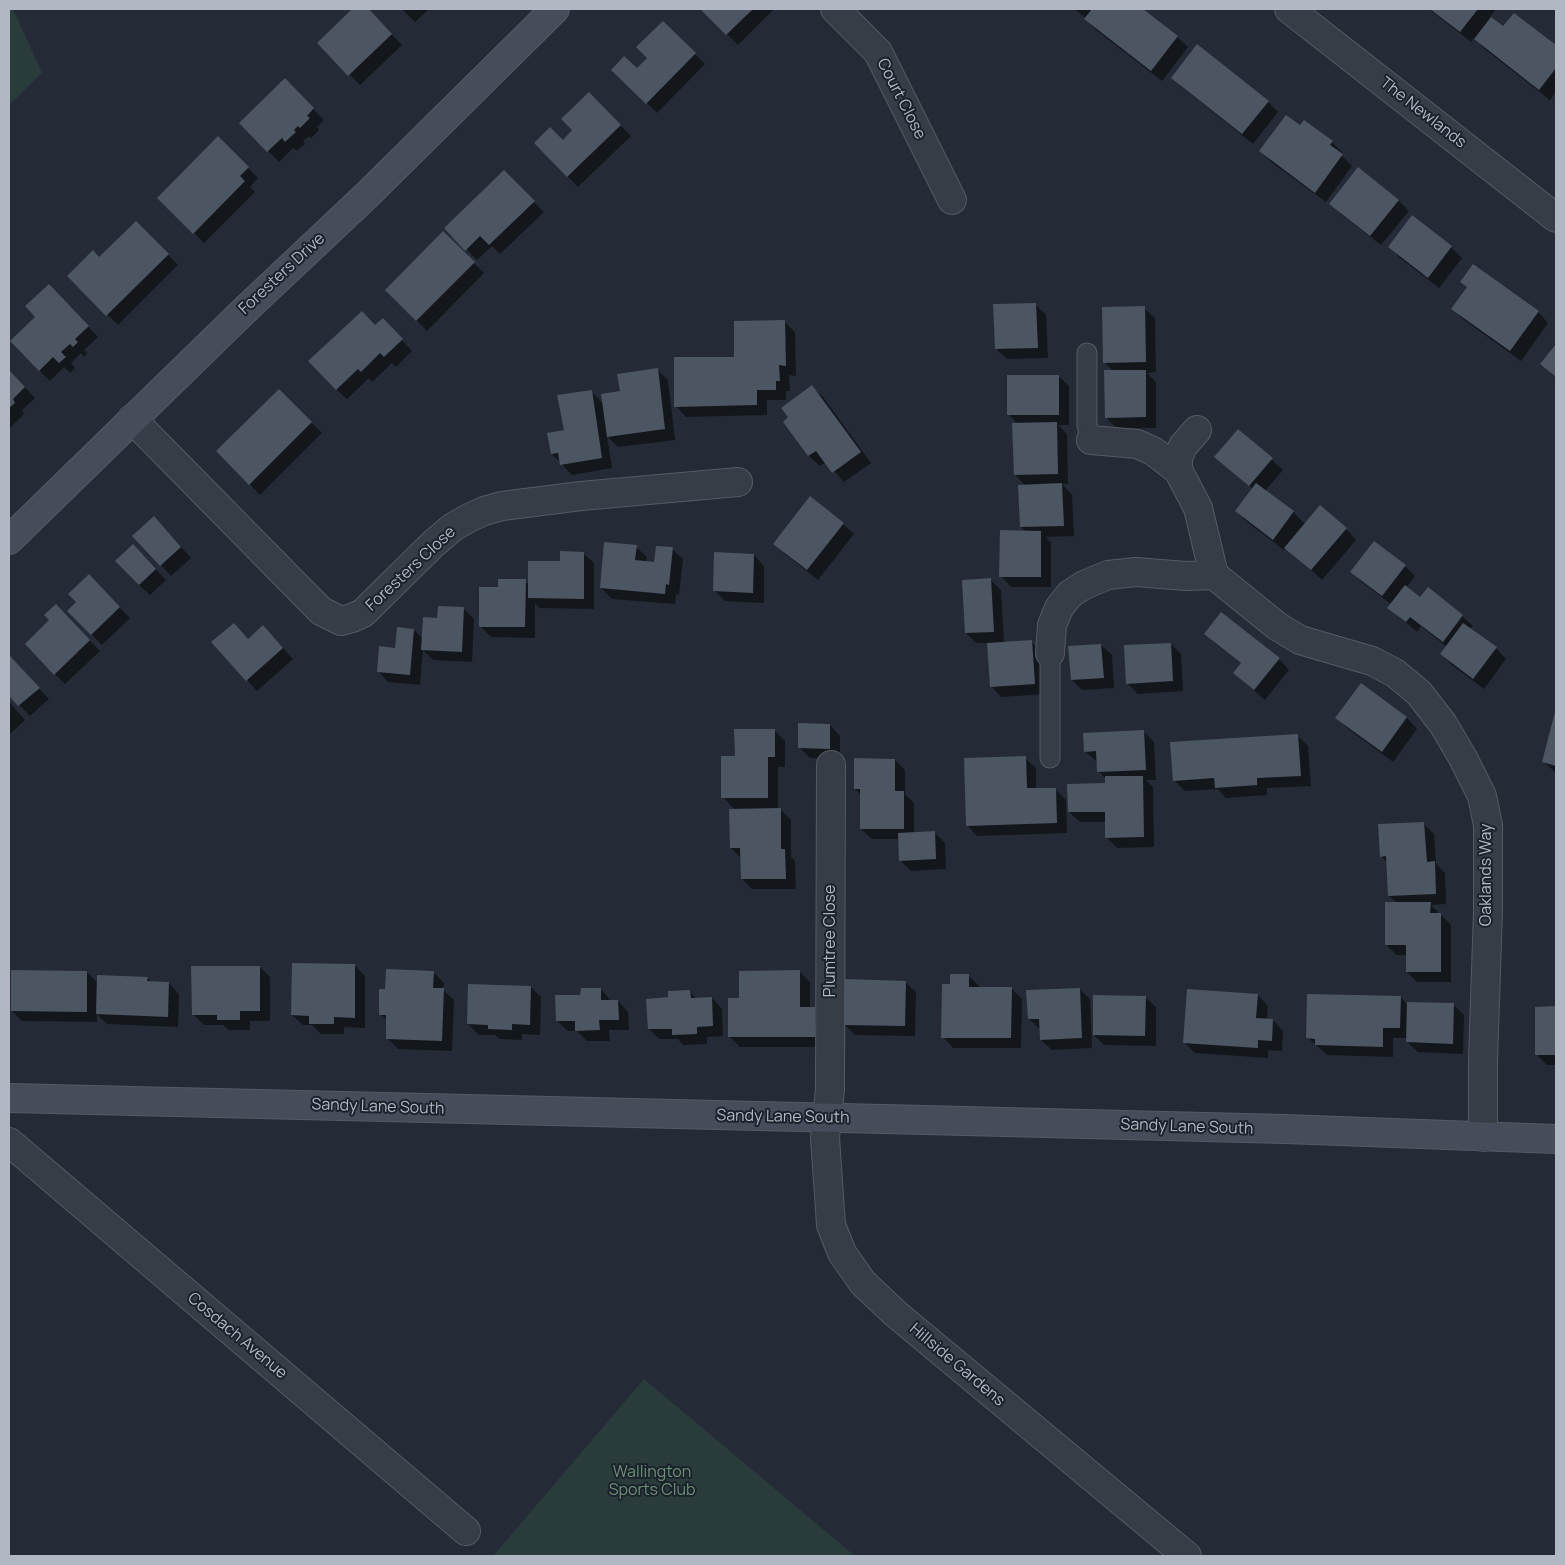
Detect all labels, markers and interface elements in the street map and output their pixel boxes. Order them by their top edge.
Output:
street label: Court Close [872,55,930,143]
street label: The Newlands [1376,73,1470,153]
street label: Foresters Drive [235,229,329,319]
street label: Foresters Close [362,523,460,615]
street label: Oaklands Way [1477,824,1497,926]
street label: Plumtree Close [821,885,841,997]
street label: Sandy Lane South [311,1095,445,1119]
street label: Sandy Lane South [716,1106,850,1128]
street label: Sandy Lane South [1120,1115,1254,1139]
street label: Cosdach Avenue [183,1289,291,1383]
street label: Hillside Gardens [905,1320,1009,1410]
park label: Wallington Sports Club [609,1463,695,1501]

